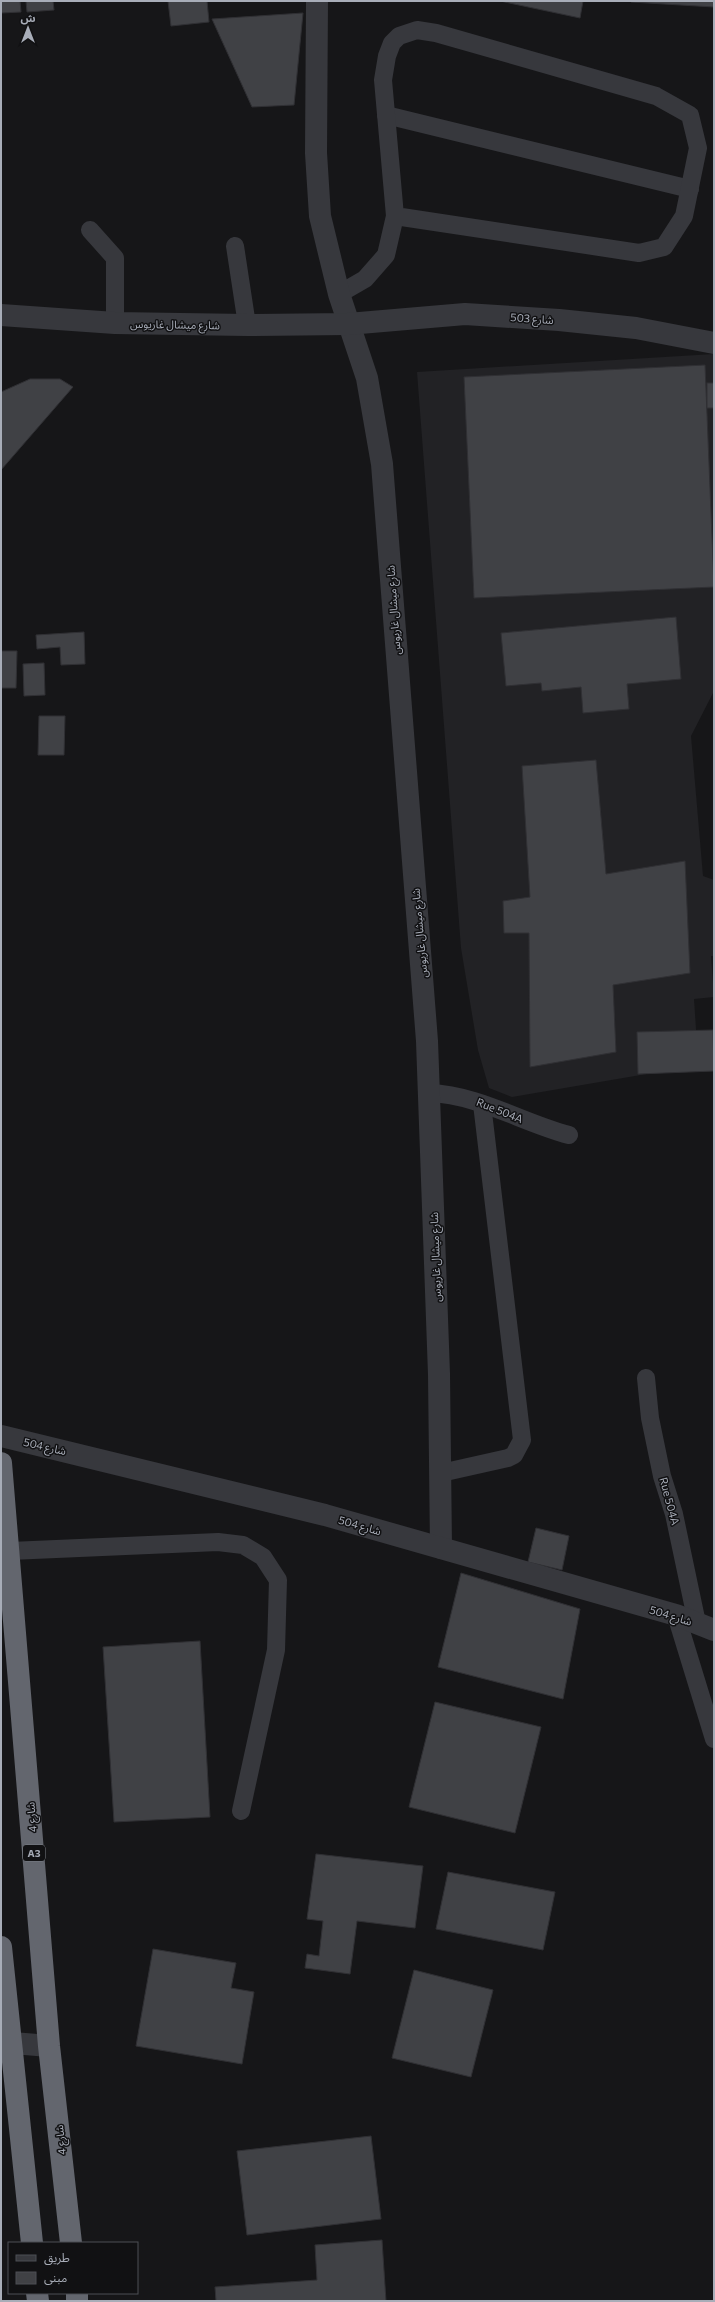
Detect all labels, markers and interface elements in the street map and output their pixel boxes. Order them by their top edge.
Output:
north arrow [8,8,48,48]
text: ش [20,11,36,25]
street label: شارع 503 [510,310,554,328]
street label: شارع ميشال غاريوس [130,317,220,333]
street label: شارع ميشال غاريوس [383,564,405,655]
street label: شارع ميشال غاريوس [409,887,431,978]
street label: Rue 504A [475,1095,526,1125]
street label: شارع ميشال غاريوس [427,1211,445,1302]
street label: شارع 504 [22,1435,68,1459]
street label: Rue 504A [657,1476,683,1527]
street label: شارع 504 [337,1513,383,1539]
street label: شارع 504 [648,1602,694,1630]
street label: شارع 4 [23,1801,41,1833]
road number: A3 [23,1845,45,1861]
street label: شارع 4 [52,2124,70,2156]
legend [8,2242,138,2294]
text: طريق [44,2250,70,2266]
text: مبنى [44,2270,67,2285]

